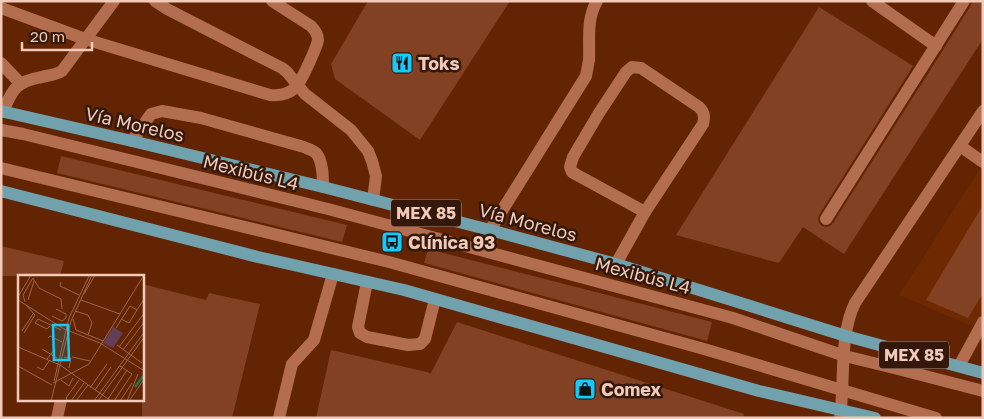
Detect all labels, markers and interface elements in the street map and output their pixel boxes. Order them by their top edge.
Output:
scale bar [22,20,92,52]
text: 20 m [30,27,65,45]
restaurant icon: Toks [390,51,414,75]
place label: Toks [418,52,459,74]
street label: Vía Morelos [83,102,187,146]
street label: Mexibús L4 [201,150,301,194]
street label: Vía Morelos [476,198,580,246]
road number: MEX 85 [391,200,461,227]
bus stop icon: Clínica 93 [380,230,404,254]
place label: Clínica 93 [408,231,495,253]
street label: Mexibús L4 [593,252,693,298]
inset map [18,275,144,402]
road number: MEX 85 [879,342,949,368]
shop icon: Comex [573,377,597,401]
place label: Comex [601,378,662,400]

